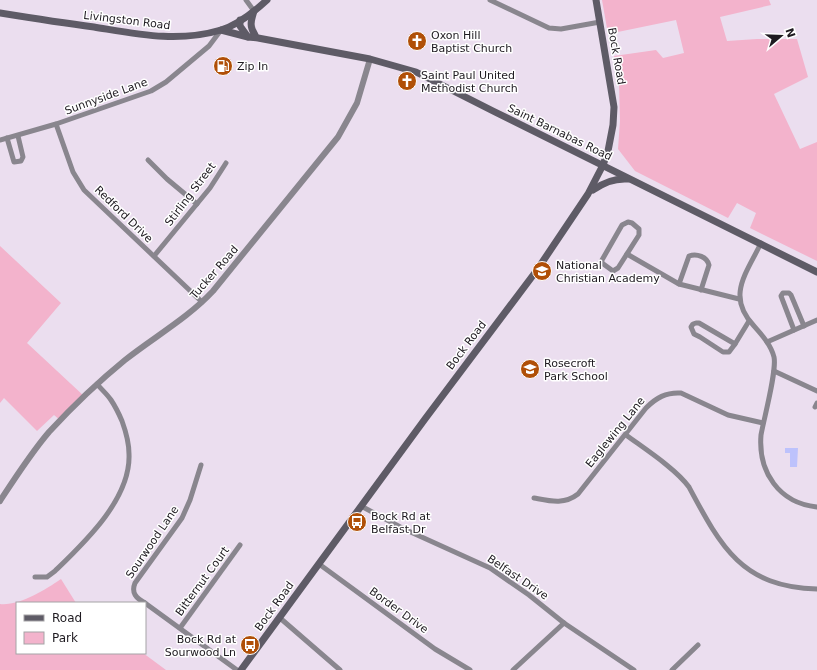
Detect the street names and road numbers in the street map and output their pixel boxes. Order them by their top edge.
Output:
street label: Livingston Road [83,9,171,32]
street label: Bock Road [605,26,628,86]
street label: Sunnyside Lane [63,75,150,117]
street label: Saint Barnabas Road [505,102,614,163]
street label: Stirling Street [162,160,219,229]
street label: Redford Drive [92,183,156,245]
street label: Tucker Road [187,243,241,302]
street label: Bock Road [444,318,489,372]
street label: Eaglewing Lane [583,394,648,470]
street label: Sourwood Lane [123,503,182,581]
street label: Bitternut Court [173,544,232,618]
street label: Belfast Drive [485,552,551,603]
street label: Bock Road [252,579,297,633]
street label: Border Drive [367,585,431,636]

